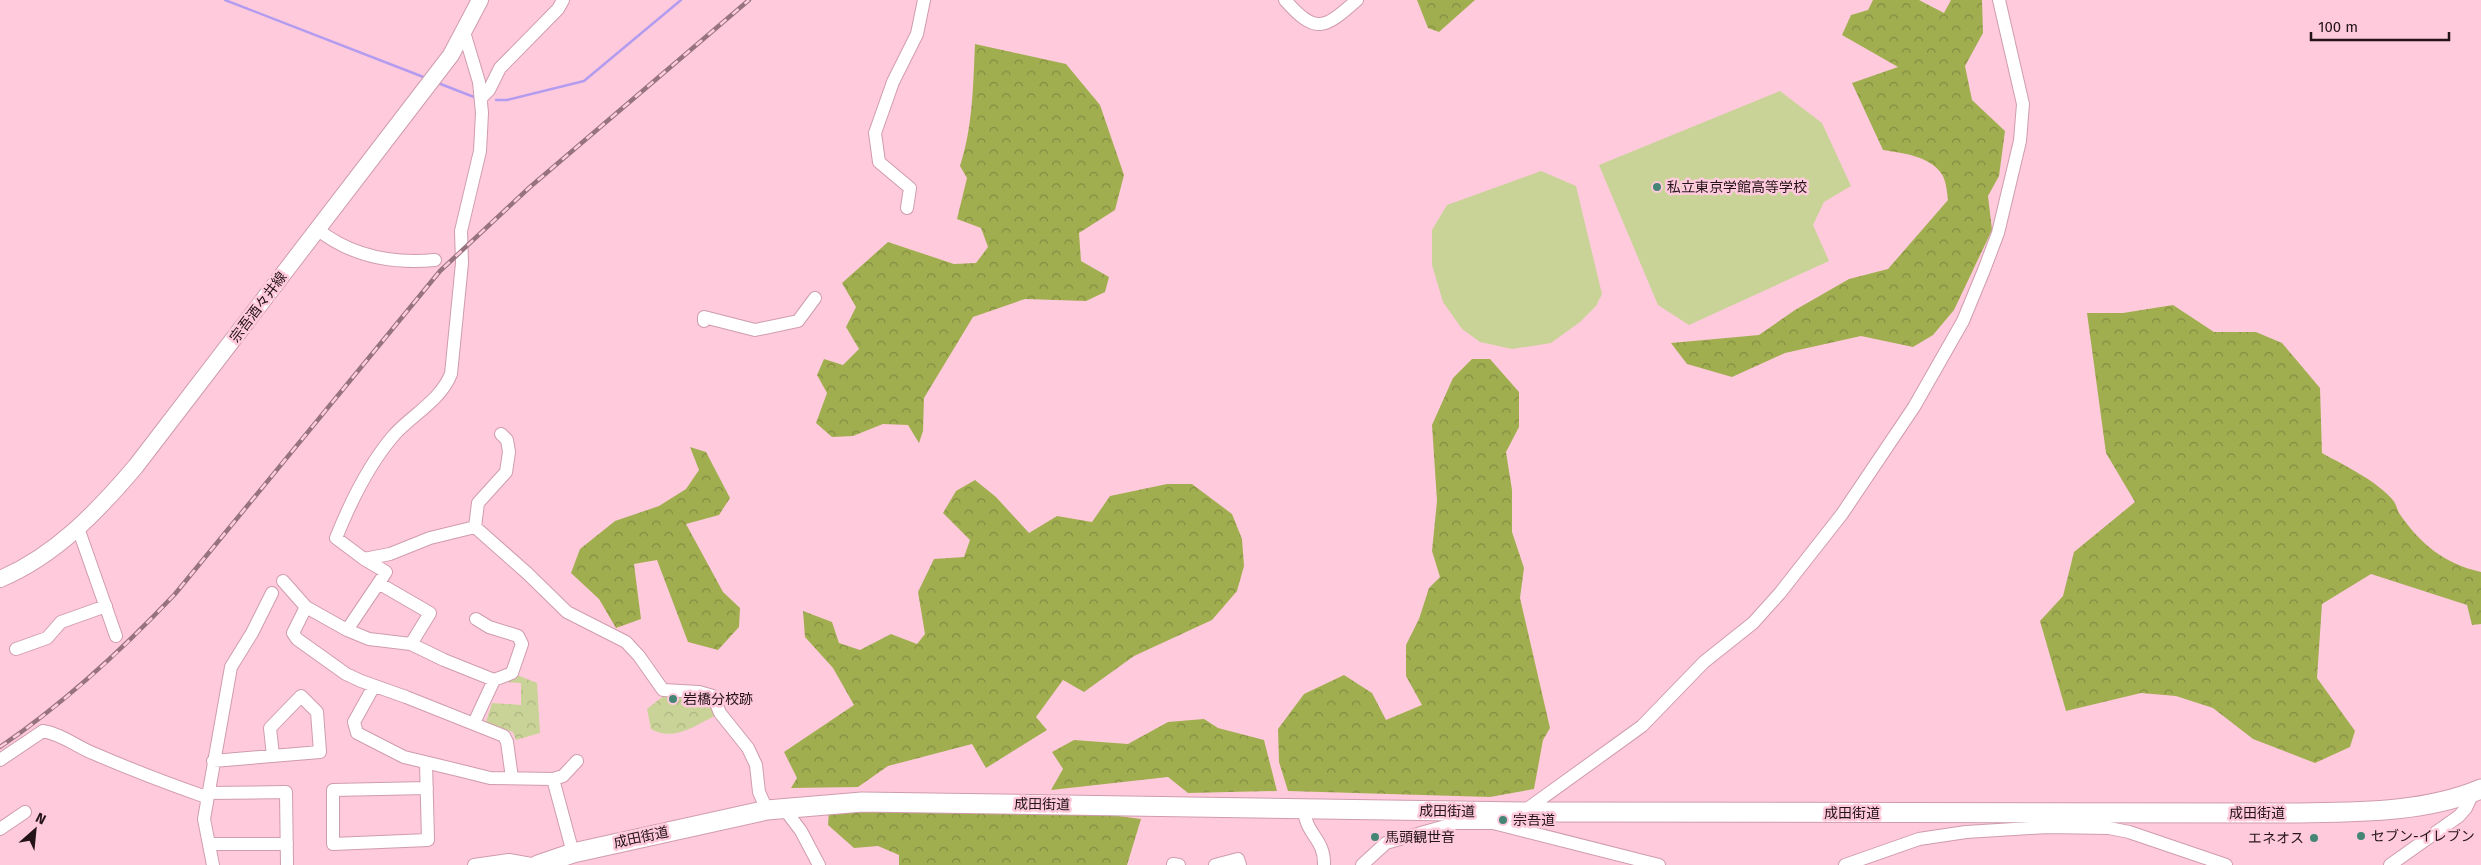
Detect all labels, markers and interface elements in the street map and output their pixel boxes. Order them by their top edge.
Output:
scale bar [2311,10,2448,42]
text: 100 m [2318,18,2358,36]
place label: 私立東京学館高等学校 [1667,179,1807,196]
marker: 私立東京学館高等学校 [1651,181,1663,193]
street label: 宗吾酒々井線 [226,269,290,346]
place label: 岩橋分校跡 [683,691,753,708]
marker: 岩橋分校跡 [667,693,679,705]
street label: 成田街道 [1014,796,1070,813]
street label: 成田街道 [1419,803,1475,820]
north arrow [10,805,60,855]
street label: 成田街道 [1824,805,1880,822]
street label: 成田街道 [2229,805,2285,822]
text: N [33,809,49,829]
place label: 宗吾道 [1513,812,1555,829]
marker: 宗吾道 [1497,814,1509,826]
street label: 成田街道 [612,823,670,852]
place label: セブン-イレブン [2371,828,2475,845]
place label: 馬頭観世音 [1385,829,1455,846]
place label: エネオス [2248,830,2304,847]
marker: セブン-イレブン [2355,830,2367,842]
marker: 馬頭観世音 [1369,831,1381,843]
marker: エネオス [2308,832,2320,844]

